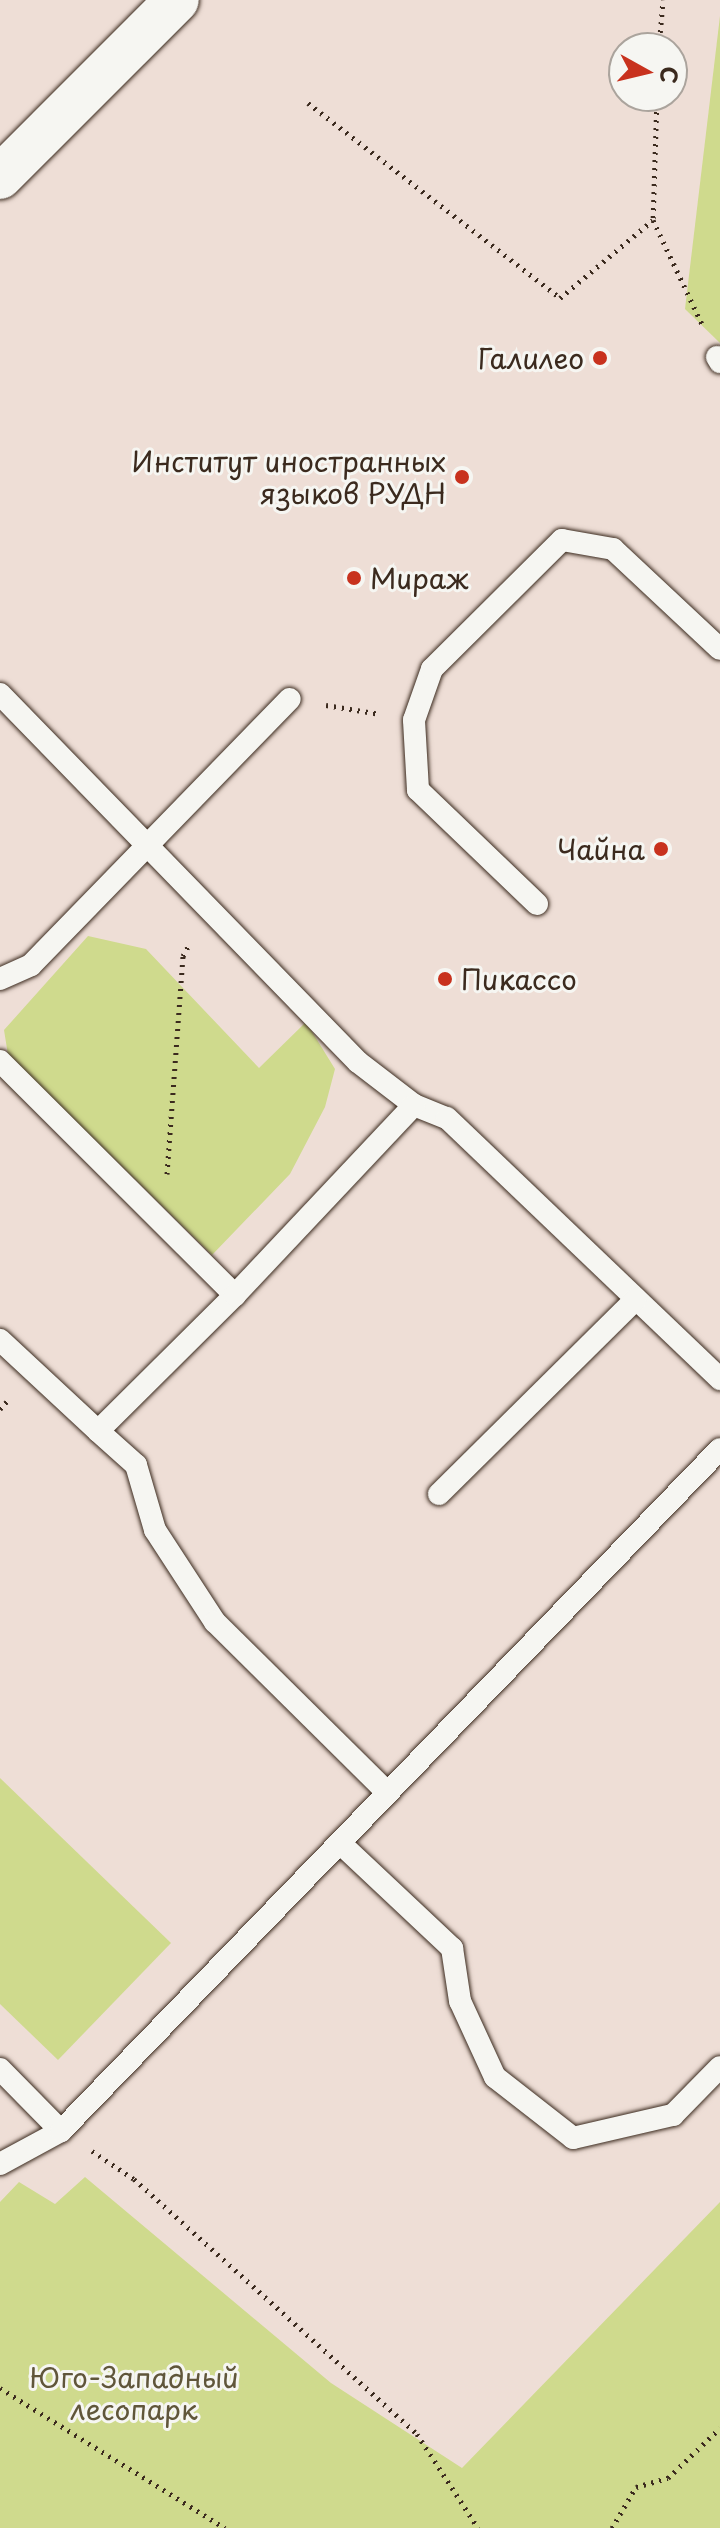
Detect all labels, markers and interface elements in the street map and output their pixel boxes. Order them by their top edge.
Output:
north arrow [608,32,688,112]
text: С [653,65,688,86]
place label: Галилео [478,341,584,375]
marker: Галилео [591,349,609,367]
place label: Институт иностранных языков РУДН [132,444,446,510]
marker: Институт иностранных языков РУДН [453,468,471,486]
place label: Мираж [370,561,468,595]
marker: Мираж [345,569,363,587]
place label: Чайна [557,832,645,866]
marker: Чайна [652,840,670,858]
place label: Пикассо [461,962,577,996]
marker: Пикассо [436,970,454,988]
park label: Юго-Западный лесопарк [29,2360,239,2426]

